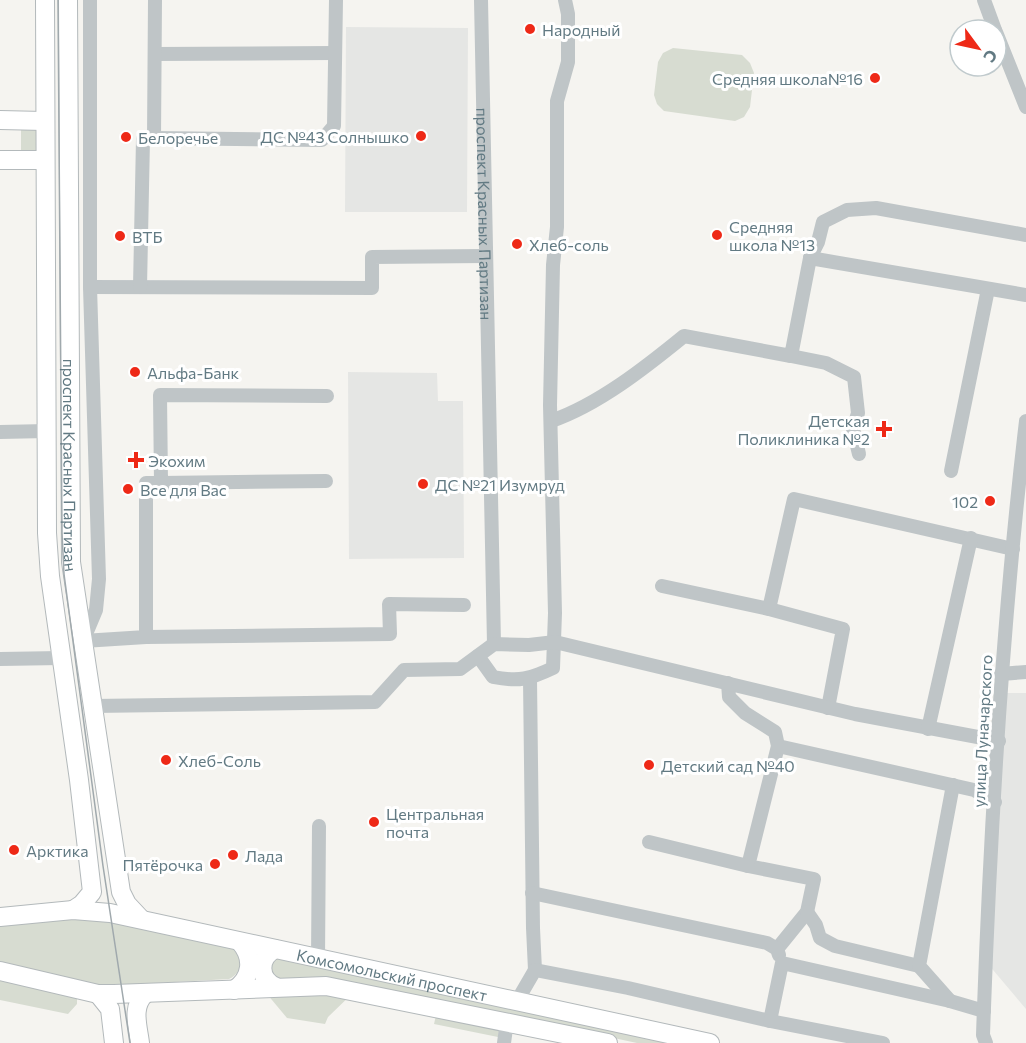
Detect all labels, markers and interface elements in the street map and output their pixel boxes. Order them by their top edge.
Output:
north arrow [948,18,1008,78]
place label: Народный [542,20,620,39]
marker: Народный [523,22,537,36]
text: С [980,47,1002,66]
place label: Средняя школа№16 [712,69,863,88]
marker: Средняя школа№16 [868,71,882,85]
street label: проспект Красных Партизан [474,107,497,321]
place label: ДС №43 Солнышко [261,127,409,146]
place label: Белоречье [138,128,218,147]
marker: ДС №43 Солнышко [414,129,428,143]
marker: Белоречье [119,130,133,144]
place label: Средняя школа №13 [729,217,815,254]
place label: ВТБ [132,227,163,246]
marker: Средняя школа №13 [710,228,724,242]
marker: ВТБ [113,229,127,243]
place label: Хлеб-соль [529,235,609,254]
marker: Хлеб-соль [510,237,524,251]
street label: проспект Красных Партизан [60,359,82,573]
place label: Альфа-Банк [147,363,240,382]
marker: Альфа-Банк [128,365,142,379]
place label: Детская Поликлиника №2 [737,411,870,448]
marker: Детская Поликлиника №2 [875,420,893,438]
place label: Экохим [148,451,205,470]
marker: Экохим [129,453,143,467]
place label: ДС №21 Изумруд [435,475,565,494]
marker: ДС №21 Изумруд [416,477,430,491]
place label: Все для Вас [140,480,227,499]
marker: Все для Вас [121,482,135,496]
place label: 102 [952,492,978,511]
marker: 102 [983,494,997,508]
street label: улица Луначарского [969,654,995,808]
place label: Хлеб-Соль [178,751,261,770]
marker: Хлеб-Соль [159,753,173,767]
place label: Детский сад №40 [661,756,795,775]
marker: Детский сад №40 [642,758,656,772]
place label: Центральная почта [386,804,484,841]
marker: Центральная почта [367,815,381,829]
place label: Арктика [26,841,89,860]
marker: Арктика [7,843,21,857]
place label: Лада [245,846,283,865]
marker: Лада [226,848,240,862]
place label: Пятёрочка [123,855,203,874]
marker: Пятёрочка [208,857,222,871]
street label: Комсомольский проспект [295,944,489,1004]

